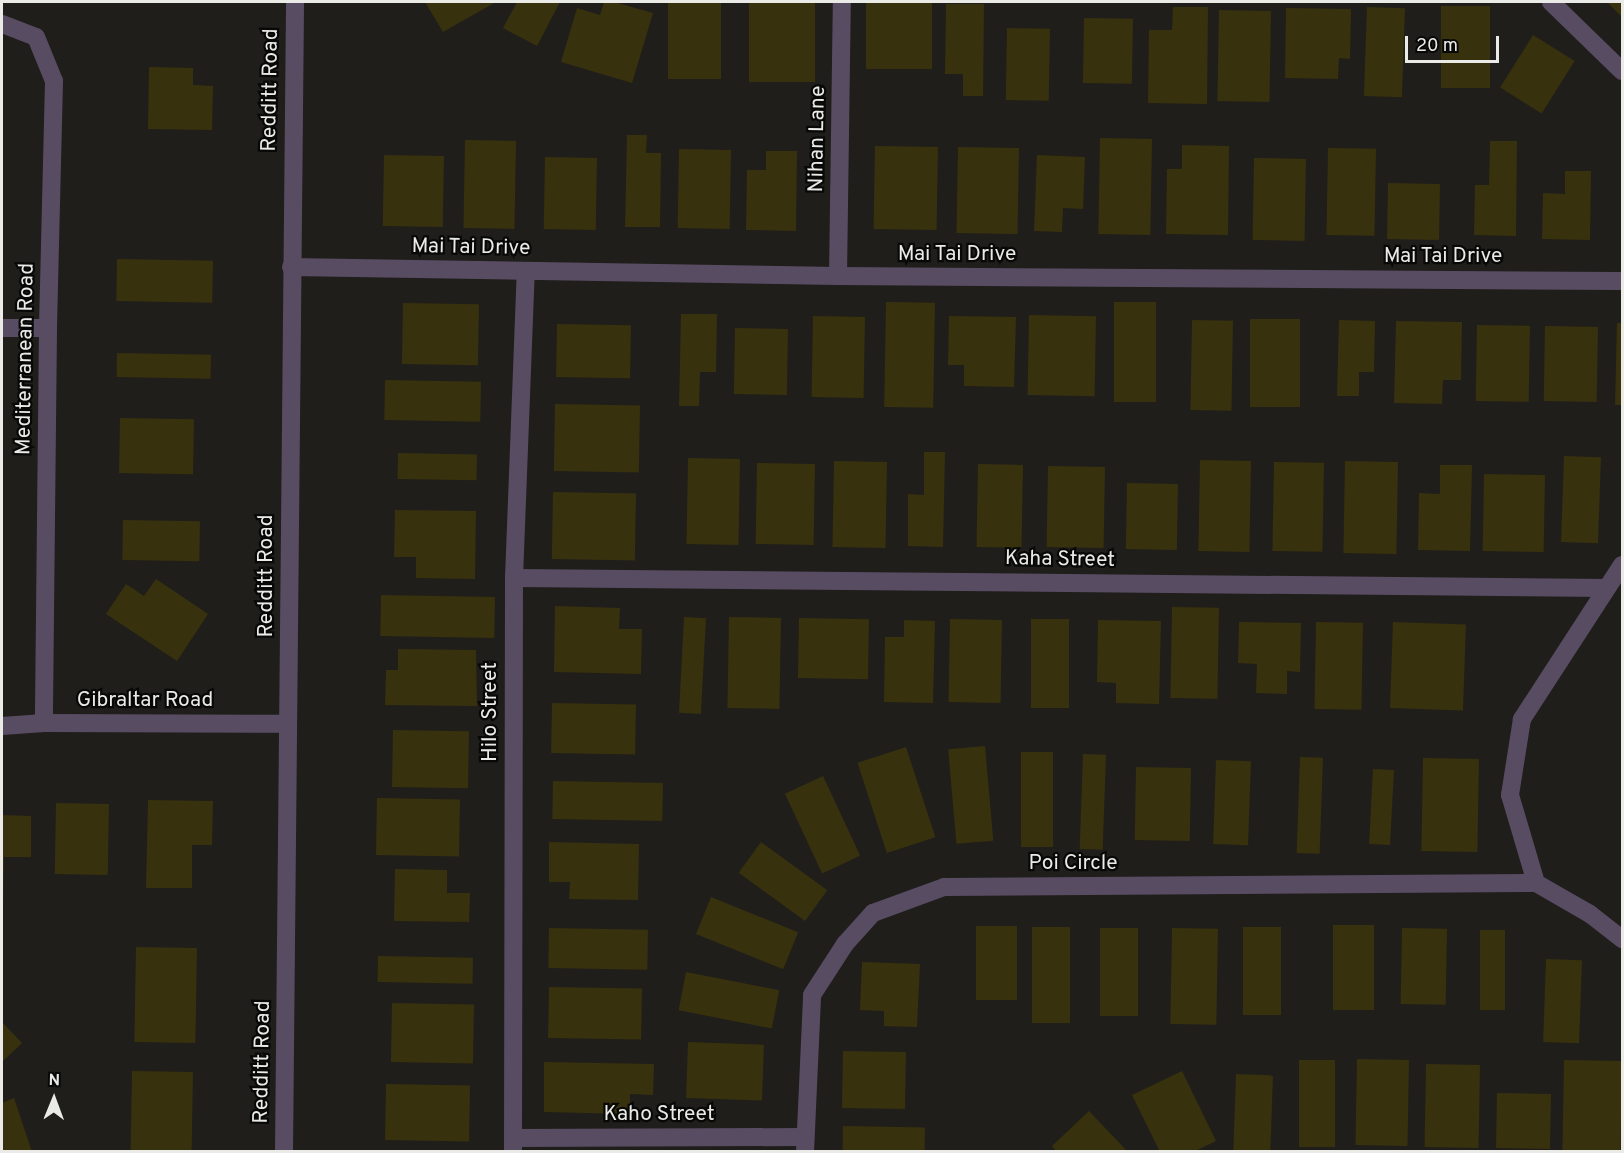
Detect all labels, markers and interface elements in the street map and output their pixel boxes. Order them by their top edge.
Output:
scale bar [1408,24,1502,62]
street label: Redditt Road [257,28,285,152]
text: 20 m [1416,35,1458,58]
street label: Nihan Lane [804,85,832,193]
street label: Mai Tai Drive [411,234,531,262]
street label: Mai Tai Drive [897,242,1017,268]
street label: Mai Tai Drive [1383,244,1503,270]
street label: Mediterranean Road [12,263,40,455]
street label: Redditt Road [254,514,280,638]
street label: Kaha Street [1005,546,1115,574]
street label: Hilo Street [478,662,504,762]
street label: Gibraltar Road [77,688,213,714]
street label: Poi Circle [1028,851,1118,877]
street label: Redditt Road [249,1000,277,1124]
north arrow [24,1069,84,1129]
text: N [48,1071,60,1091]
street label: Kaho Street [603,1102,715,1128]

